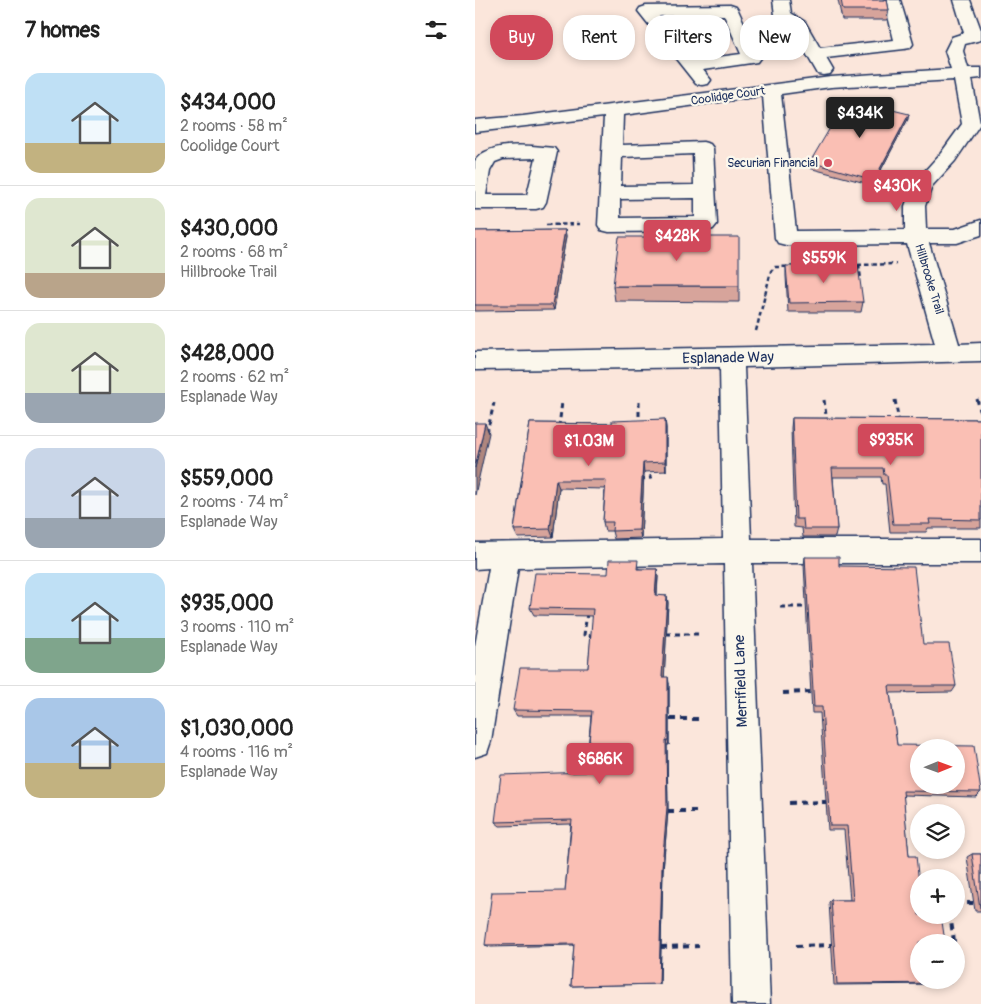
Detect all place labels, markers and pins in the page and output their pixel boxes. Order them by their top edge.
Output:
pin: $434K [825,96,895,139]
place label: Securian Financial [727,156,818,171]
marker: Securian Financial [822,157,834,169]
pin: $430K [862,170,932,212]
pin: $428K [642,220,712,262]
pin: $559K [789,242,859,284]
pin: $1.03M [548,424,630,467]
pin: $935K [856,424,926,466]
pin: $686K [565,742,635,785]

